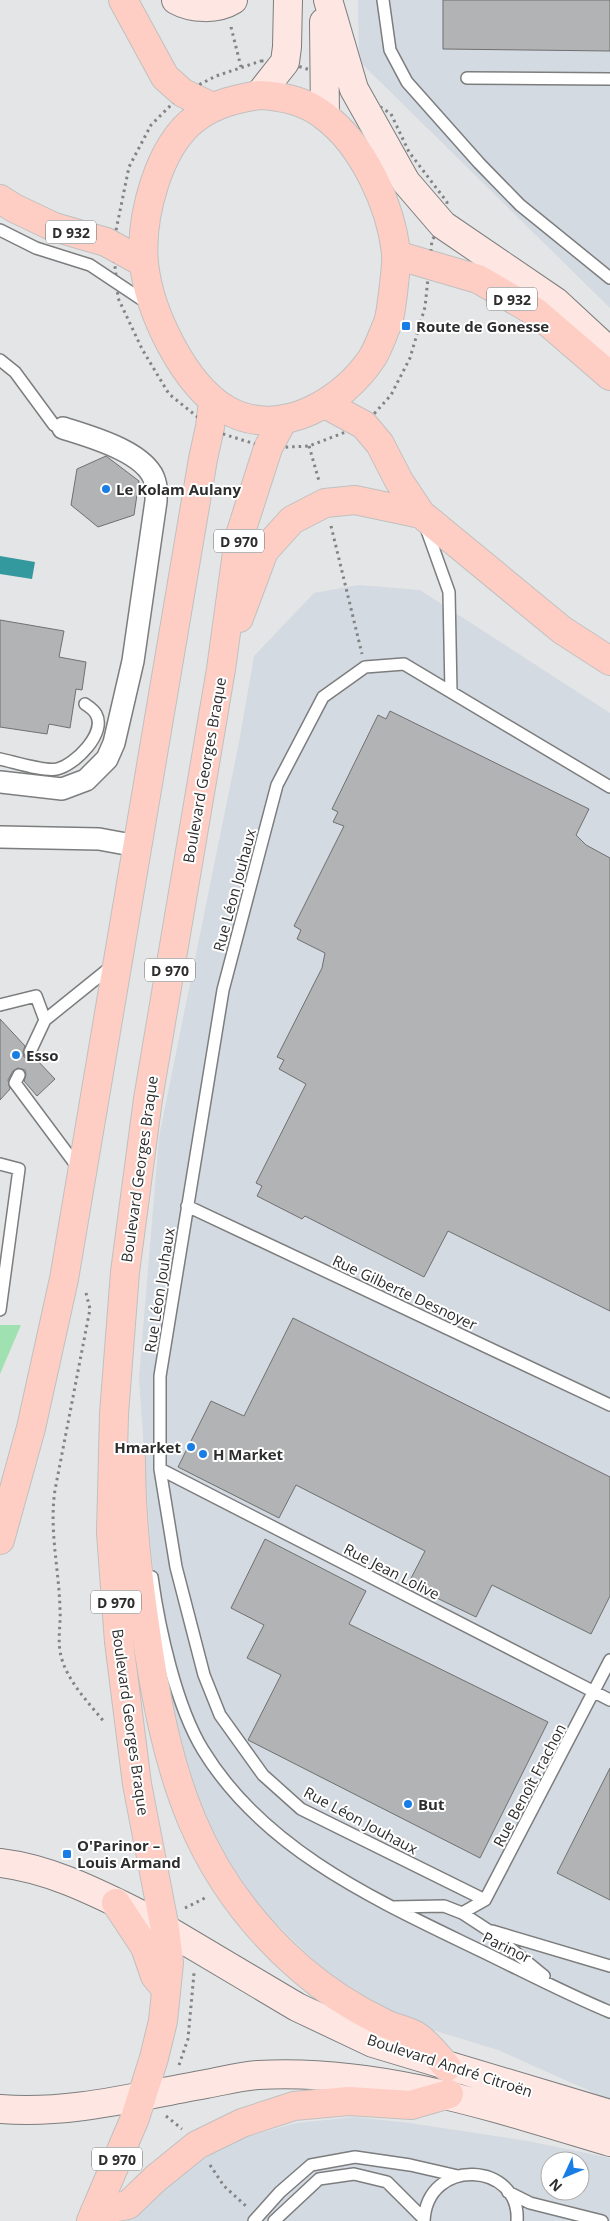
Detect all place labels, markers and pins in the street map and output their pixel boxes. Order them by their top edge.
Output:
place label: Route de Gonesse [416,316,549,336]
marker: Route de Gonesse [400,320,412,332]
place label: Le Kolam Aulany [116,479,241,499]
marker: Le Kolam Aulany [100,483,112,495]
place label: Esso [26,1045,59,1065]
marker: Esso [10,1049,22,1061]
place label: Hmarket [114,1437,181,1457]
marker: Hmarket [185,1441,197,1453]
place label: H Market [213,1444,284,1464]
marker: H Market [197,1448,209,1460]
place label: But [418,1794,445,1814]
marker: But [402,1798,414,1810]
place label: O'Parinor – Louis Armand [77,1835,181,1872]
marker: O'Parinor – Louis Armand [61,1848,73,1860]

